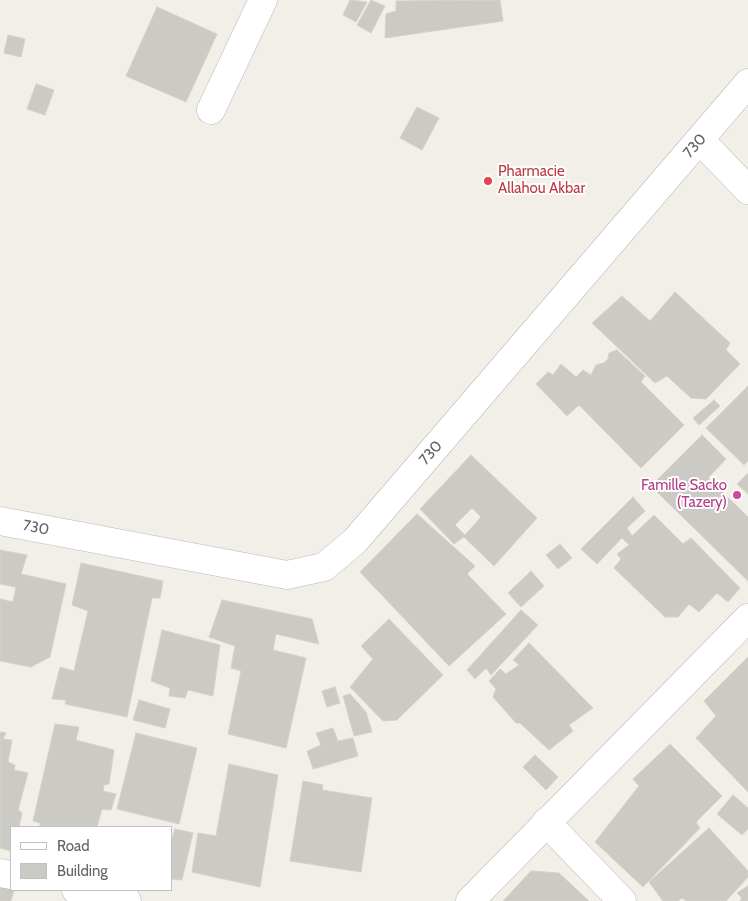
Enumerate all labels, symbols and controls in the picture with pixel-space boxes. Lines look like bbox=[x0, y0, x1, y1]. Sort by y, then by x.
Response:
street label: 730 bbox=[680, 130, 710, 162]
place label: Pharmacie Allahou Akbar bbox=[498, 163, 585, 198]
marker: Pharmacie Allahou Akbar bbox=[482, 175, 494, 187]
street label: 730 bbox=[416, 437, 446, 469]
place label: Famille Sacko (Tazery) bbox=[641, 477, 727, 512]
marker: Famille Sacko (Tazery) bbox=[731, 489, 743, 501]
street label: 730 bbox=[21, 517, 51, 539]
legend bbox=[10, 826, 172, 891]
text: Road bbox=[57, 837, 90, 855]
text: Building bbox=[57, 862, 108, 880]

